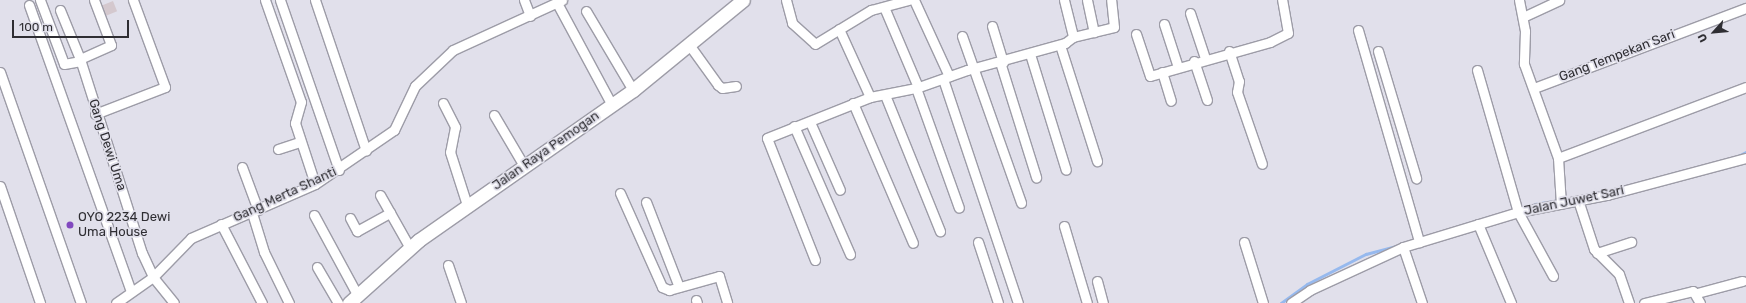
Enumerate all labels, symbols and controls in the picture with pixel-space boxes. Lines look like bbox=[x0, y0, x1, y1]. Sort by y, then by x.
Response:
scale bar bbox=[14, 12, 131, 38]
north arrow bbox=[1694, 12, 1734, 52]
text: 100 m bbox=[19, 20, 53, 34]
street label: Gang Tempekan Sari bbox=[1557, 27, 1677, 85]
text: U bbox=[1695, 31, 1710, 44]
street label: Gang Dewi Uma bbox=[85, 97, 129, 193]
street label: Jalan Raya Pemogan bbox=[490, 108, 602, 194]
street label: Gang Merta Shanti bbox=[231, 164, 339, 226]
street label: Jalan Juwet Sari bbox=[1523, 183, 1625, 219]
place label: OYO 2234 Dewi Uma House bbox=[78, 210, 170, 241]
marker: OYO 2234 Dewi Uma House bbox=[65, 220, 75, 230]

